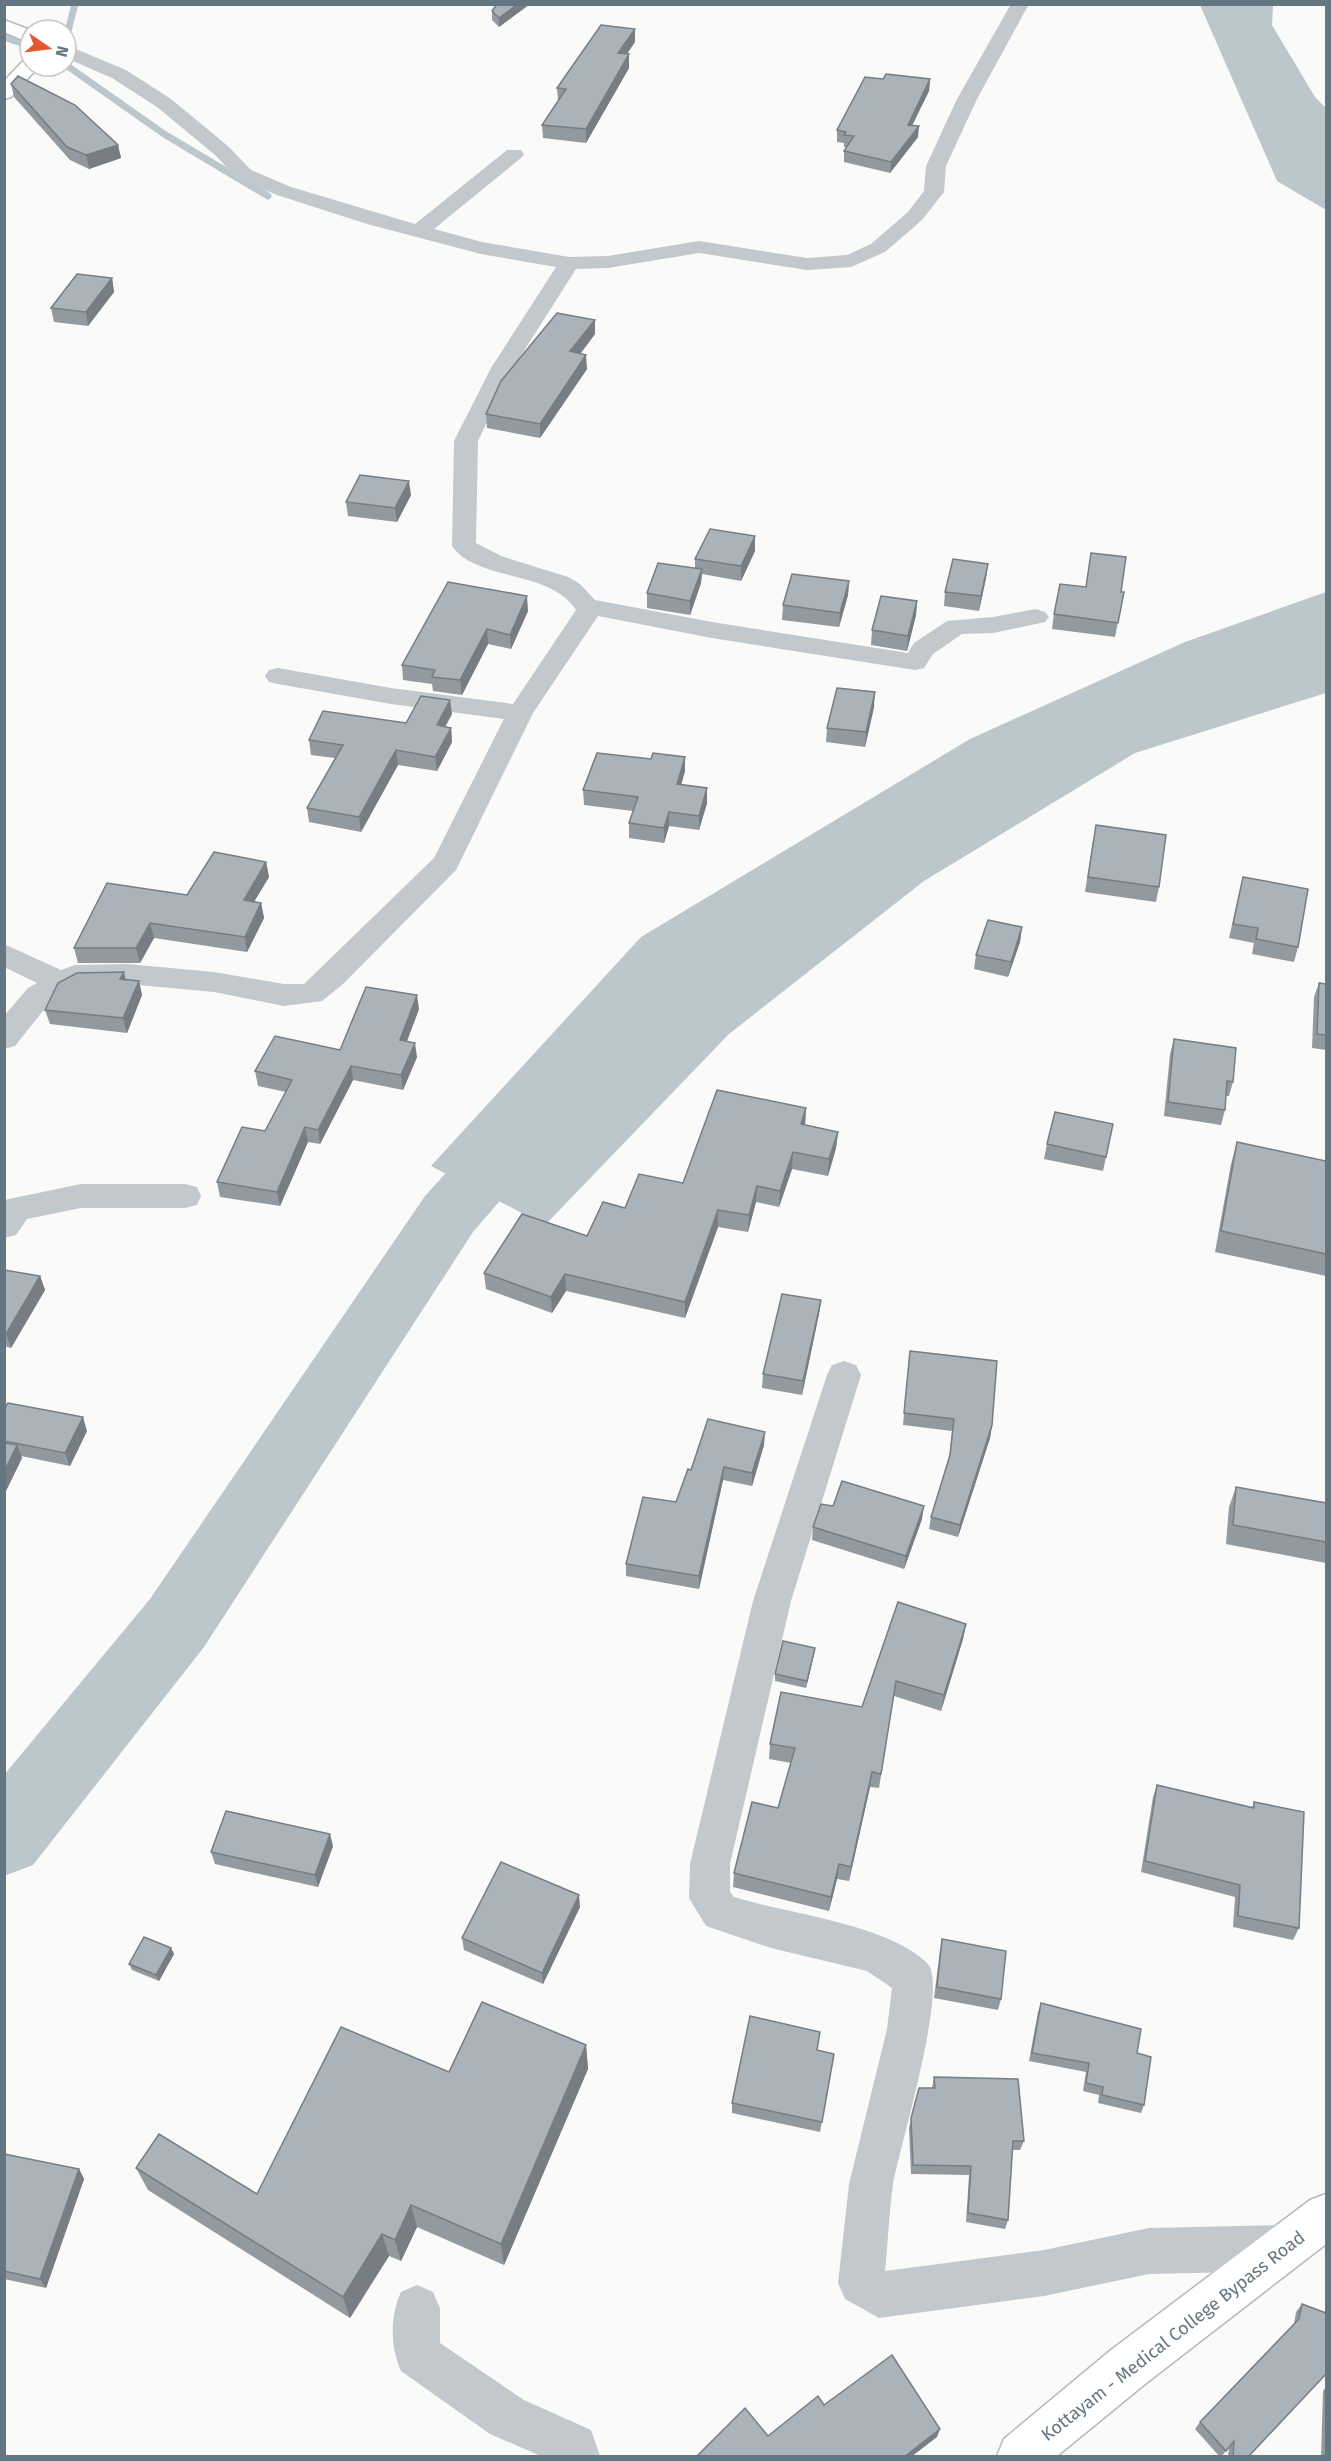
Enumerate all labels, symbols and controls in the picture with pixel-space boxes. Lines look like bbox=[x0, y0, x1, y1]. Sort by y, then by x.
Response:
north arrow bbox=[18, 18, 78, 78]
text: N bbox=[52, 44, 73, 59]
street label: Kottayam - Medical College Bypass Road bbox=[1037, 2226, 1309, 2446]

